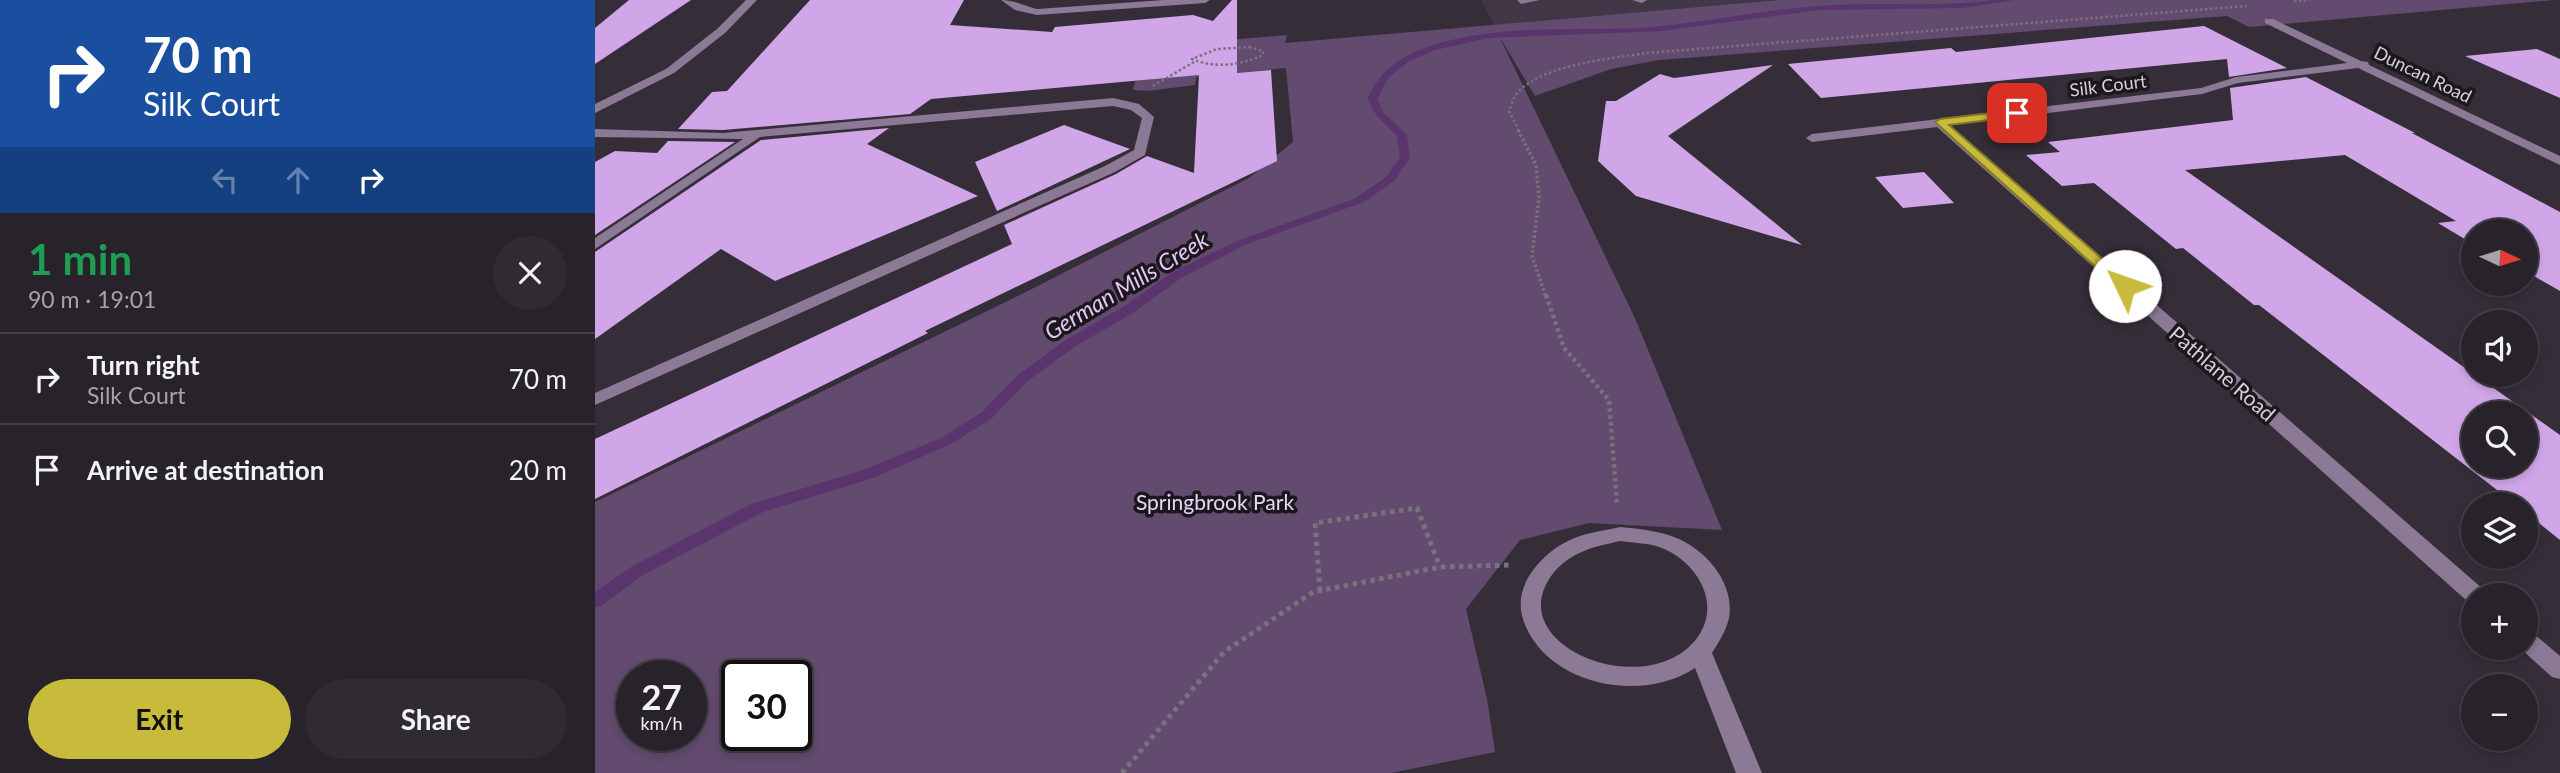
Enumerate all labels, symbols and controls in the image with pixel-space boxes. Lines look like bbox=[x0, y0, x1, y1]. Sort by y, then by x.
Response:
text: 70 m bbox=[143, 25, 253, 83]
icon: right bbox=[28, 28, 119, 119]
street label: Duncan Road bbox=[2371, 41, 2475, 107]
street label: Silk Court bbox=[2068, 69, 2148, 101]
pin bbox=[1987, 83, 2047, 143]
text: Silk Court bbox=[143, 84, 280, 123]
icon: arrive bbox=[1998, 94, 2036, 132]
icon: left bbox=[206, 161, 244, 199]
icon: ahead bbox=[279, 161, 317, 199]
icon: right bbox=[352, 161, 390, 199]
north arrow bbox=[2461, 219, 2537, 296]
map controls bbox=[2461, 219, 2538, 751]
water label: German Mills Creek bbox=[1039, 224, 1214, 345]
text: 1 min bbox=[28, 234, 132, 284]
button: close bbox=[493, 236, 567, 310]
position arrow bbox=[2088, 249, 2162, 323]
text: 90 m · 19:01 bbox=[28, 285, 156, 313]
button: sound bbox=[2461, 310, 2538, 387]
street label: Pathlane Road bbox=[2165, 320, 2281, 426]
text: Turn right bbox=[87, 349, 200, 381]
icon: right bbox=[28, 360, 66, 398]
text: 70 m bbox=[509, 363, 567, 395]
text: Silk Court bbox=[87, 381, 186, 409]
button: search bbox=[2461, 401, 2538, 478]
icon: arrive bbox=[28, 451, 66, 489]
text: Arrive at destination bbox=[87, 454, 324, 486]
text: 20 m bbox=[509, 454, 567, 486]
park label: Springbrook Park bbox=[1136, 489, 1294, 514]
button: layers bbox=[2461, 492, 2538, 569]
button: + bbox=[2461, 583, 2538, 660]
speed limit sign: 30 bbox=[721, 660, 812, 751]
button: − bbox=[2461, 674, 2538, 751]
text: 27 bbox=[641, 675, 682, 717]
button: Exit bbox=[28, 679, 291, 759]
button: Share bbox=[305, 679, 567, 759]
text: km/h bbox=[640, 712, 683, 734]

